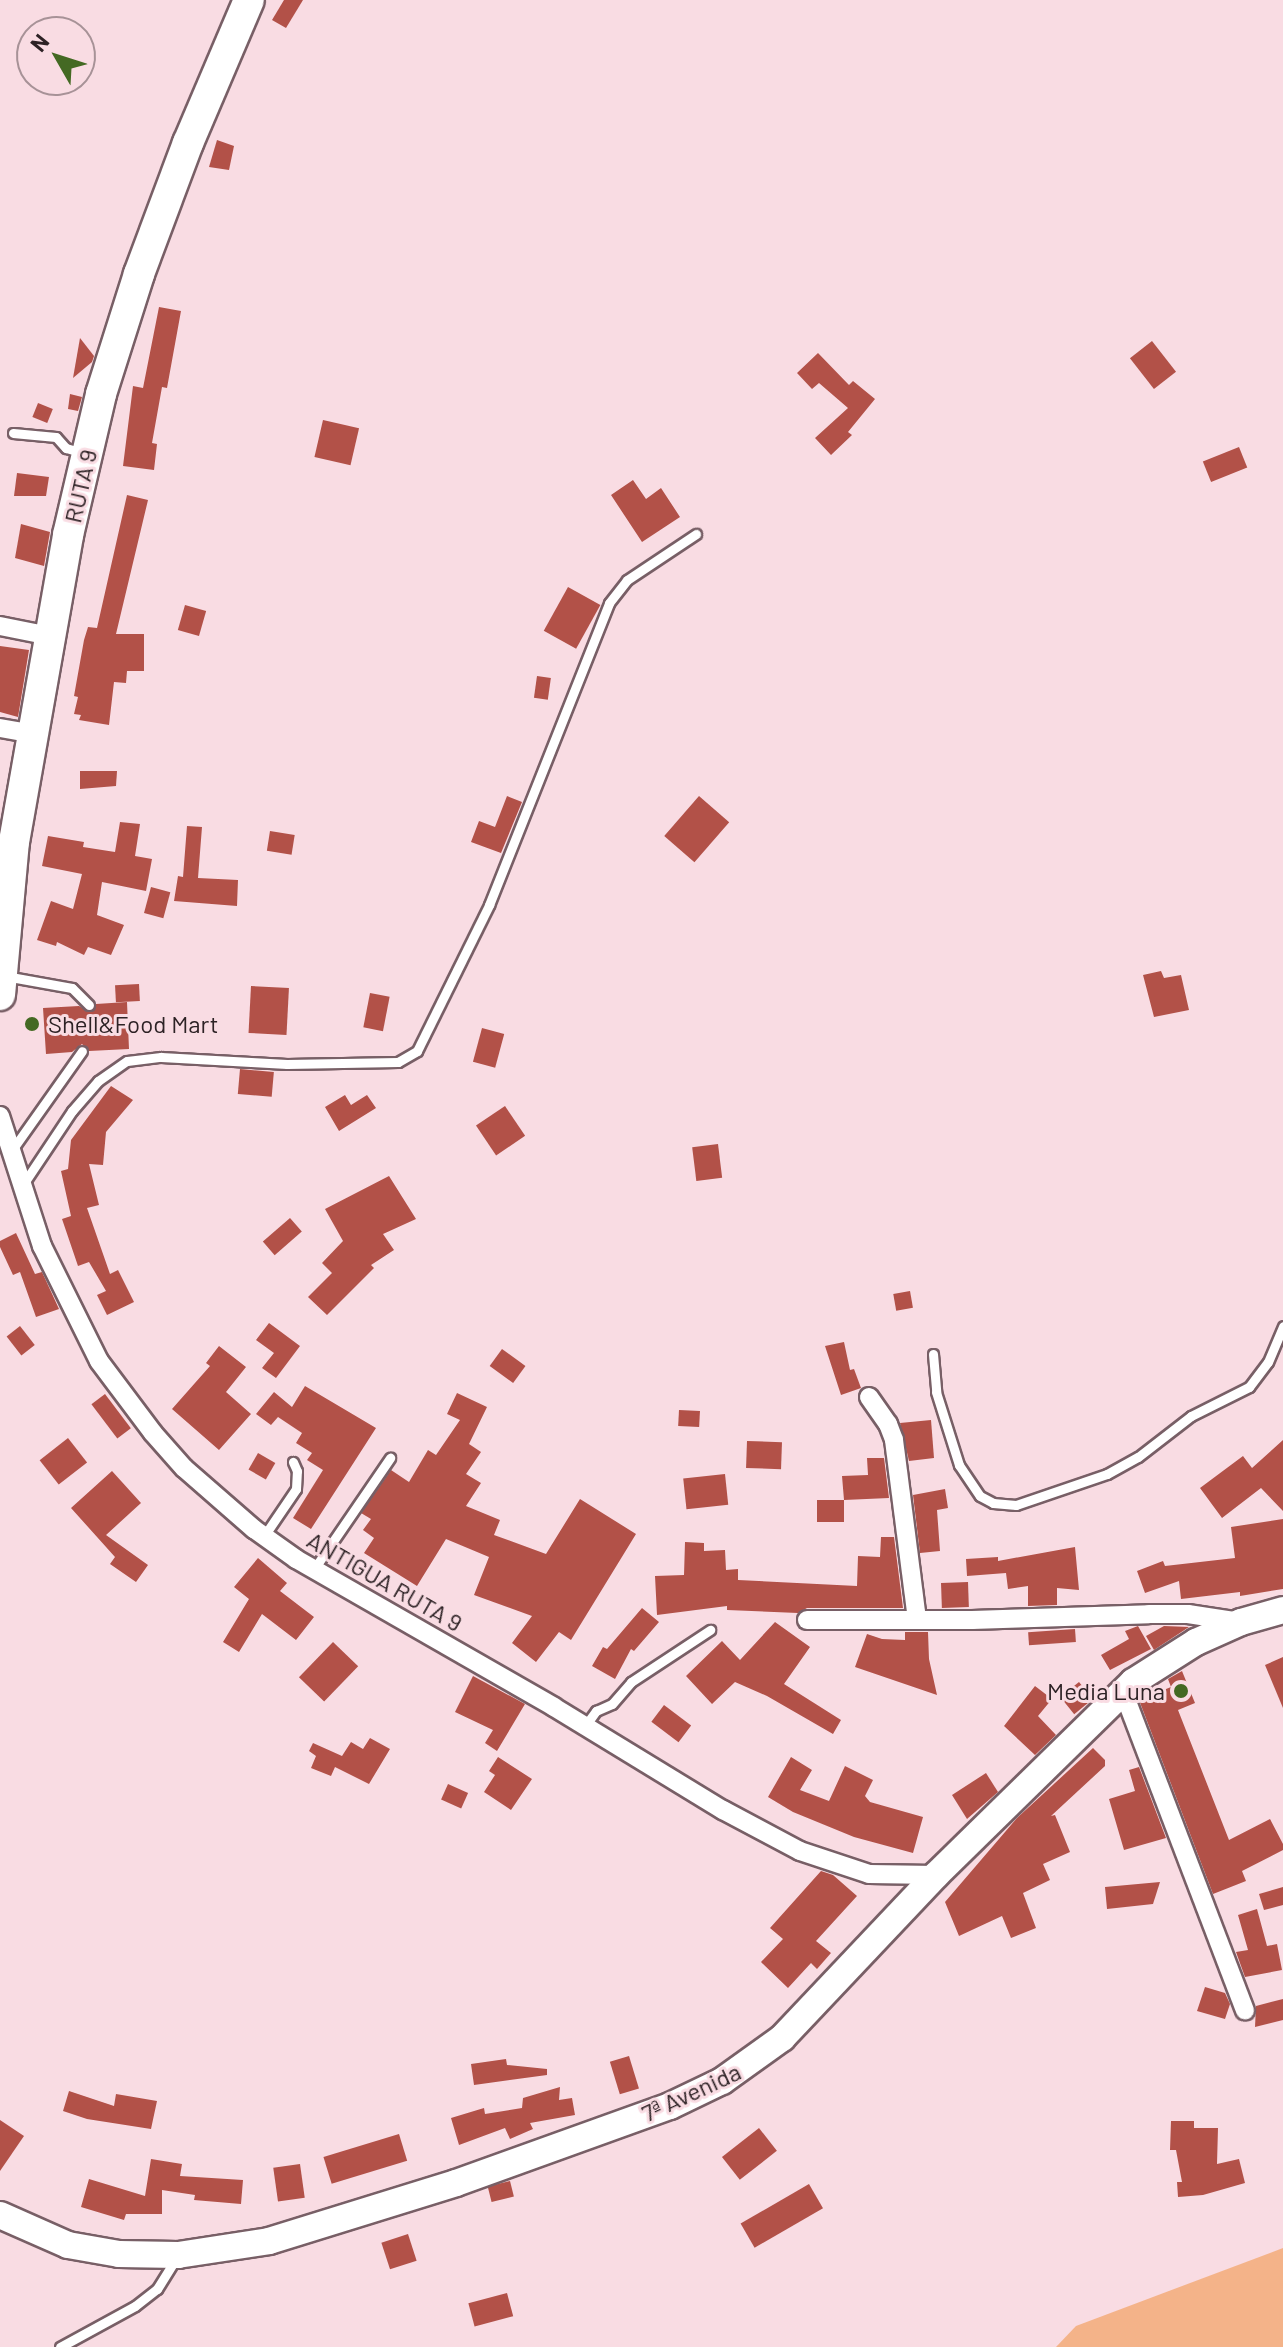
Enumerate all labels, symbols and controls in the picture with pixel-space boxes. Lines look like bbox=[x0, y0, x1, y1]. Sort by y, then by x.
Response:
north arrow bbox=[16, 16, 96, 96]
text: N bbox=[24, 28, 54, 56]
street label: RUTA 9 bbox=[58, 447, 102, 525]
place label: Shell&Food Mart bbox=[48, 1010, 218, 1038]
marker: Shell&Food Mart bbox=[23, 1015, 41, 1033]
street label: ANTIGUA RUTA 9 bbox=[302, 1525, 468, 1637]
place label: Media Luna bbox=[1047, 1677, 1165, 1705]
marker: Media Luna bbox=[1172, 1682, 1190, 1700]
street label: 7ª Avenida bbox=[637, 2057, 745, 2127]

